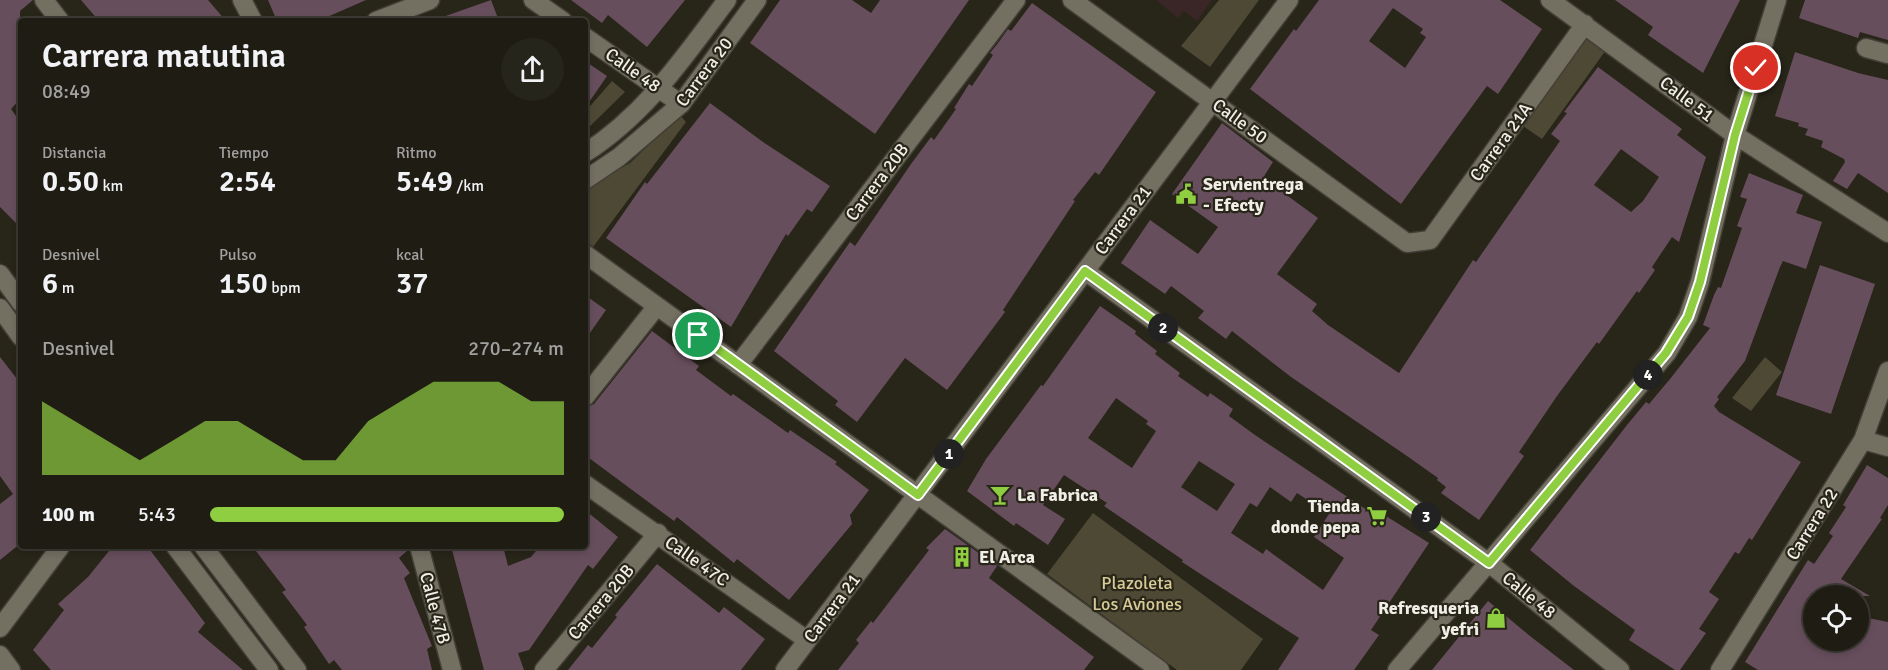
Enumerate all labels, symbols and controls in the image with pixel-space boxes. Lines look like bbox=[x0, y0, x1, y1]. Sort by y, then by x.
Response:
street label: Carrera 20 bbox=[671, 33, 737, 111]
text: Carrera matutina bbox=[42, 36, 286, 77]
button: share bbox=[501, 38, 564, 101]
pin bbox=[1730, 42, 1781, 93]
street label: Calle 48 bbox=[601, 43, 665, 97]
icon: check bbox=[1739, 51, 1772, 84]
street label: Calle 51 bbox=[1655, 71, 1719, 127]
text: 08:49 bbox=[42, 79, 91, 104]
street label: Calle 50 bbox=[1208, 94, 1272, 148]
street label: Carrera 21A bbox=[1465, 98, 1537, 186]
street label: Carrera 20B bbox=[841, 139, 913, 225]
text: Distancia bbox=[42, 143, 106, 163]
text: Tiempo bbox=[219, 143, 269, 163]
text: Ritmo bbox=[396, 143, 437, 163]
text: 0.50 bbox=[42, 163, 99, 200]
text: 2:54 bbox=[219, 163, 276, 200]
text: 5:49 bbox=[396, 163, 453, 200]
place label: Servientrega - Efecty bbox=[1203, 173, 1304, 216]
text: km bbox=[99, 176, 123, 196]
text: /km bbox=[453, 176, 484, 196]
street label: Carrera 21 bbox=[1090, 181, 1156, 259]
public building icon: Servientrega - Efecty bbox=[1174, 182, 1198, 206]
text: Desnivel bbox=[42, 245, 100, 265]
text: Pulso bbox=[219, 245, 257, 265]
text: kcal bbox=[396, 245, 424, 265]
text: 6 bbox=[42, 265, 58, 302]
text: 150 bbox=[219, 265, 268, 302]
text: 37 bbox=[396, 265, 428, 302]
text: m bbox=[58, 278, 74, 298]
text: bpm bbox=[268, 278, 301, 298]
pin bbox=[672, 309, 723, 360]
pin: 2 bbox=[1148, 313, 1178, 343]
icon: arrive bbox=[681, 318, 714, 351]
text: 2 bbox=[1159, 318, 1167, 338]
text: Desnivel bbox=[42, 336, 115, 361]
text: 270–274 m bbox=[468, 336, 564, 361]
pin: 4 bbox=[1633, 360, 1663, 390]
text: 4 bbox=[1644, 365, 1652, 385]
pin: 1 bbox=[934, 439, 964, 469]
text: 1 bbox=[945, 444, 953, 464]
bar icon: La Fabrica bbox=[988, 483, 1012, 507]
place label: La Fabrica bbox=[1017, 484, 1098, 506]
street label: Carrera 22 bbox=[1781, 484, 1843, 564]
place label: Tienda donde pepa bbox=[1271, 495, 1360, 538]
text: 100 m bbox=[42, 502, 95, 527]
text: 5:43 bbox=[138, 502, 176, 527]
pin: 3 bbox=[1411, 502, 1441, 532]
supermarket icon: Tienda donde pepa bbox=[1365, 504, 1389, 528]
text: 3 bbox=[1422, 507, 1430, 527]
street label: Calle 47C bbox=[661, 531, 733, 591]
building icon: El Arca bbox=[950, 545, 974, 569]
place label: El Arca bbox=[979, 546, 1035, 568]
street label: Carrera 20B bbox=[563, 560, 639, 644]
street label: Calle 48 bbox=[1498, 567, 1560, 623]
street label: Carrera 21 bbox=[799, 569, 865, 647]
street label: Calle 47B bbox=[415, 570, 455, 646]
park label: Plazoleta Los Aviones bbox=[1092, 572, 1182, 615]
map controls bbox=[1803, 585, 1869, 651]
button: locate bbox=[1803, 585, 1869, 651]
place label: Refresqueria yefri bbox=[1378, 597, 1479, 640]
shop icon: Refresqueria yefri bbox=[1484, 606, 1508, 630]

